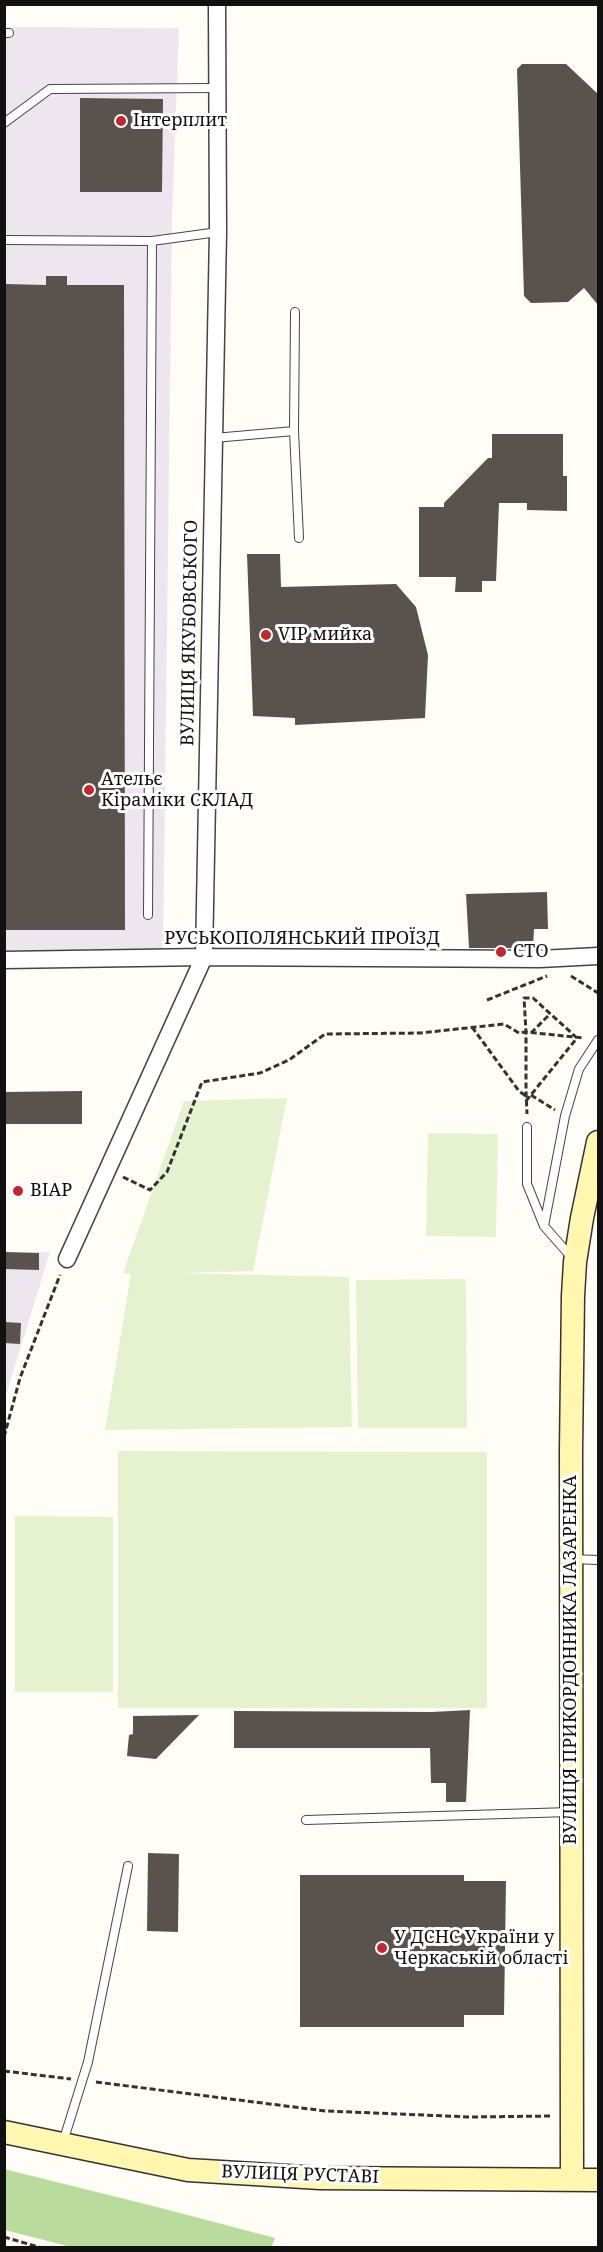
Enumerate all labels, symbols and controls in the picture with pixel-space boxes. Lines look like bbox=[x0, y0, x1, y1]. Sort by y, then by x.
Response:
place label: Інтерплит bbox=[133, 110, 227, 132]
marker: Інтерплит bbox=[114, 114, 128, 128]
street label: ВУЛИЦЯ ЯКУБОВСЬКОГО bbox=[177, 520, 203, 746]
place label: VIP мийка bbox=[278, 624, 372, 646]
marker: VIP мийка bbox=[259, 628, 273, 642]
place label: Ательє Кіраміки СКЛАД bbox=[101, 769, 253, 812]
marker: Ательє Кіраміки СКЛАД bbox=[82, 783, 96, 797]
street label: РУСЬКОПОЛЯНСЬКИЙ ПРОЇЗД bbox=[164, 928, 440, 950]
place label: СТО bbox=[513, 941, 549, 963]
marker: СТО bbox=[494, 945, 508, 959]
place label: ВІАР bbox=[30, 1180, 72, 1202]
marker: ВІАР bbox=[11, 1184, 25, 1198]
street label: ВУЛИЦЯ ПРИКОРДОННИКА ЛАЗАРЕНКА bbox=[560, 1475, 582, 1845]
place label: У ДСНС України у Черкаській області bbox=[394, 1927, 569, 1970]
marker: У ДСНС України у Черкаській області bbox=[375, 1941, 389, 1955]
street label: ВУЛИЦЯ РУСТАВІ bbox=[221, 2161, 379, 2189]

